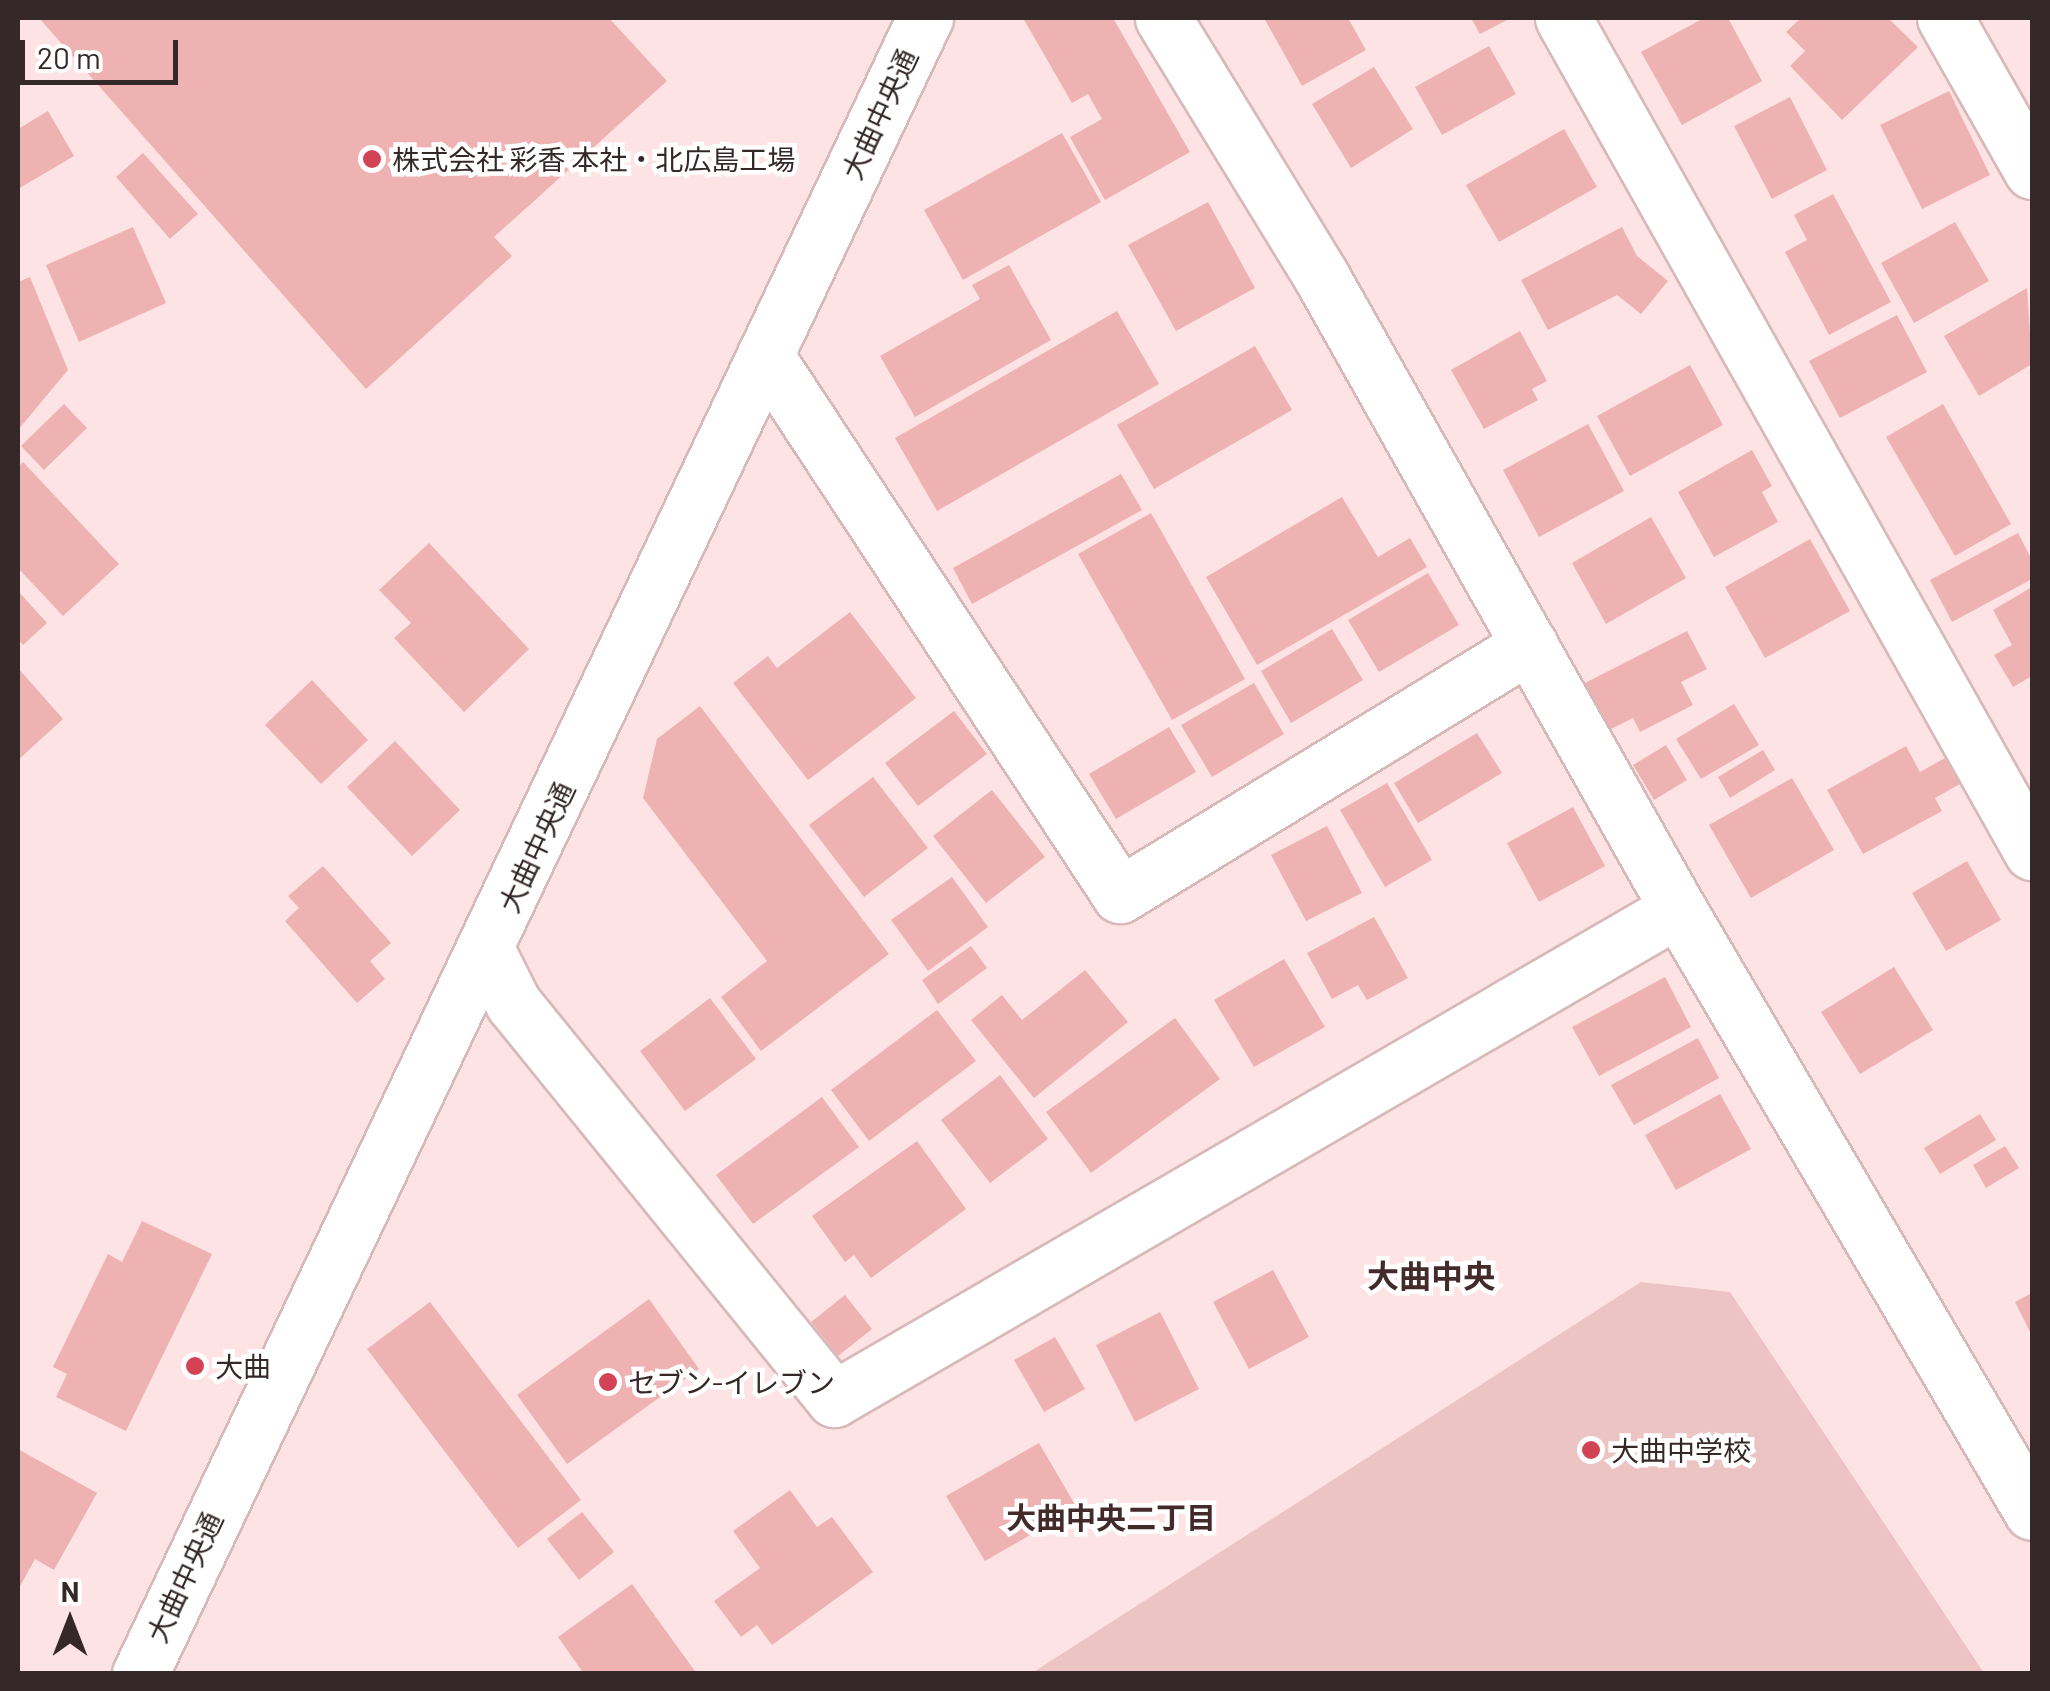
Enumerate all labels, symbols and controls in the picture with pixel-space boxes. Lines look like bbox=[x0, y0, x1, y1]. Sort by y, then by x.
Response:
scale bar bbox=[25, 20, 182, 82]
text: 20 m bbox=[37, 39, 101, 75]
street label: 大曲中央通 bbox=[834, 43, 924, 185]
place label: 株式会社 彩香 本社・北広島工場 bbox=[392, 142, 795, 176]
marker: 株式会社 彩香 本社・北広島工場 bbox=[361, 148, 383, 170]
street label: 大曲中央通 bbox=[491, 776, 581, 918]
district label: 大曲中央 bbox=[1367, 1256, 1495, 1294]
place label: 大曲 bbox=[215, 1349, 271, 1383]
marker: 大曲 bbox=[184, 1355, 206, 1377]
place label: セブン-イレブン bbox=[628, 1365, 835, 1399]
marker: セブン-イレブン bbox=[597, 1371, 619, 1393]
place label: 大曲中学校 bbox=[1611, 1433, 1751, 1467]
marker: 大曲中学校 bbox=[1580, 1439, 1602, 1461]
district label: 大曲中央二丁目 bbox=[1006, 1499, 1216, 1535]
street label: 大曲中央通 bbox=[139, 1506, 229, 1648]
north arrow bbox=[20, 1571, 120, 1671]
text: N bbox=[61, 1574, 79, 1608]

